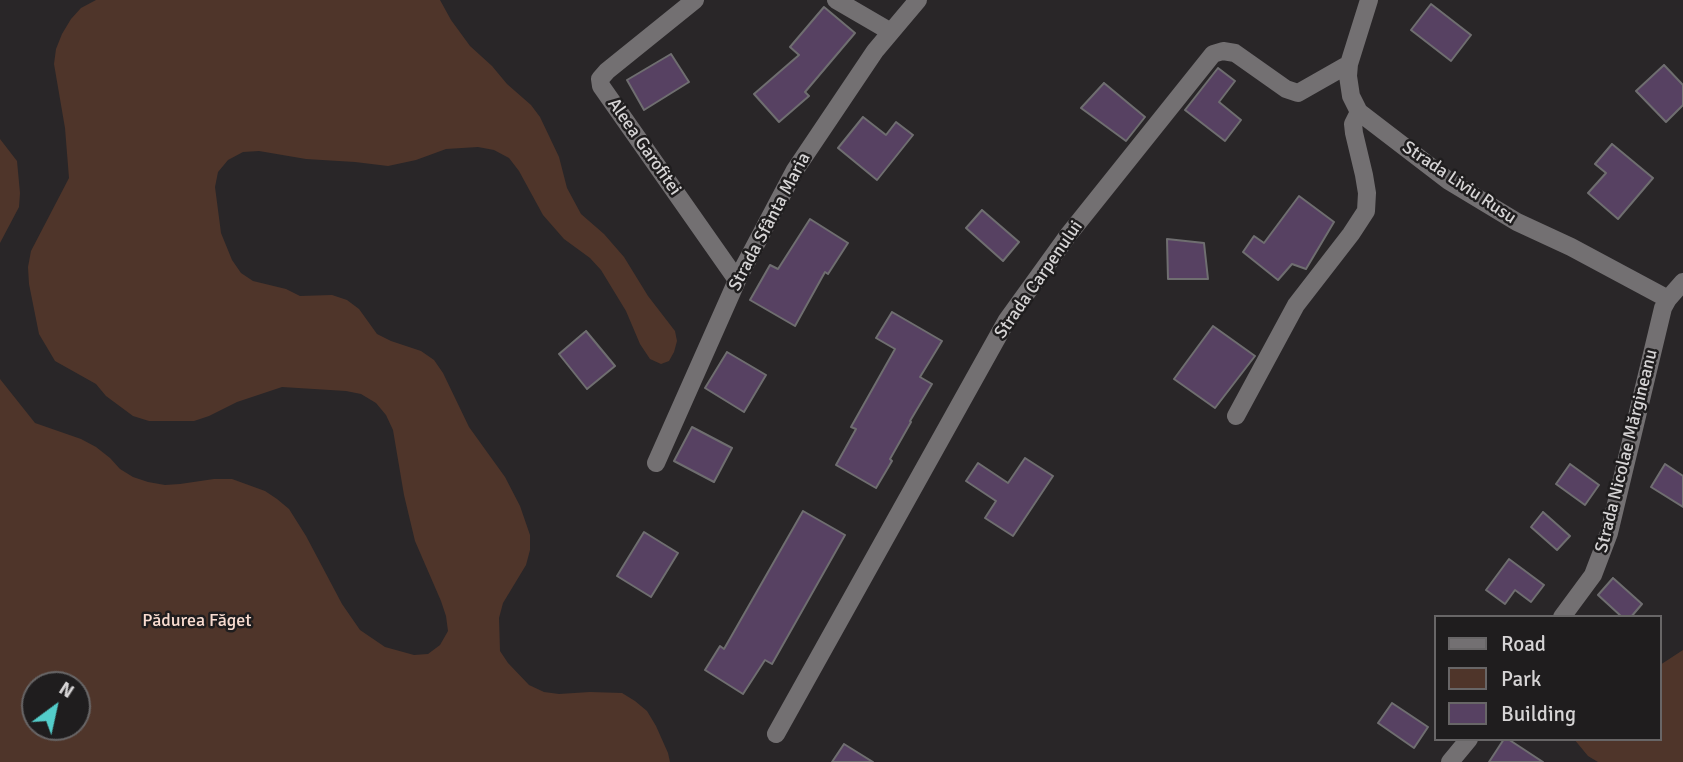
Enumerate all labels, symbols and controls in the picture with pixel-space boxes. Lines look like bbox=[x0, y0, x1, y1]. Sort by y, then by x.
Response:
street label: Aleea Garofitei bbox=[603, 94, 685, 200]
street label: Strada Liviu Rusu bbox=[1398, 137, 1520, 229]
street label: Strada Sfânta Maria bbox=[724, 149, 816, 295]
street label: Strada Carpenului bbox=[990, 217, 1088, 343]
street label: Strada Nicolae Mărgineanu bbox=[1591, 347, 1663, 555]
park label: Pădurea Făget bbox=[142, 610, 252, 632]
legend bbox=[1434, 615, 1662, 741]
text: Road bbox=[1501, 631, 1546, 657]
text: Park bbox=[1501, 666, 1541, 692]
north arrow bbox=[21, 671, 91, 741]
text: N bbox=[54, 676, 78, 704]
text: Building bbox=[1501, 701, 1576, 727]

